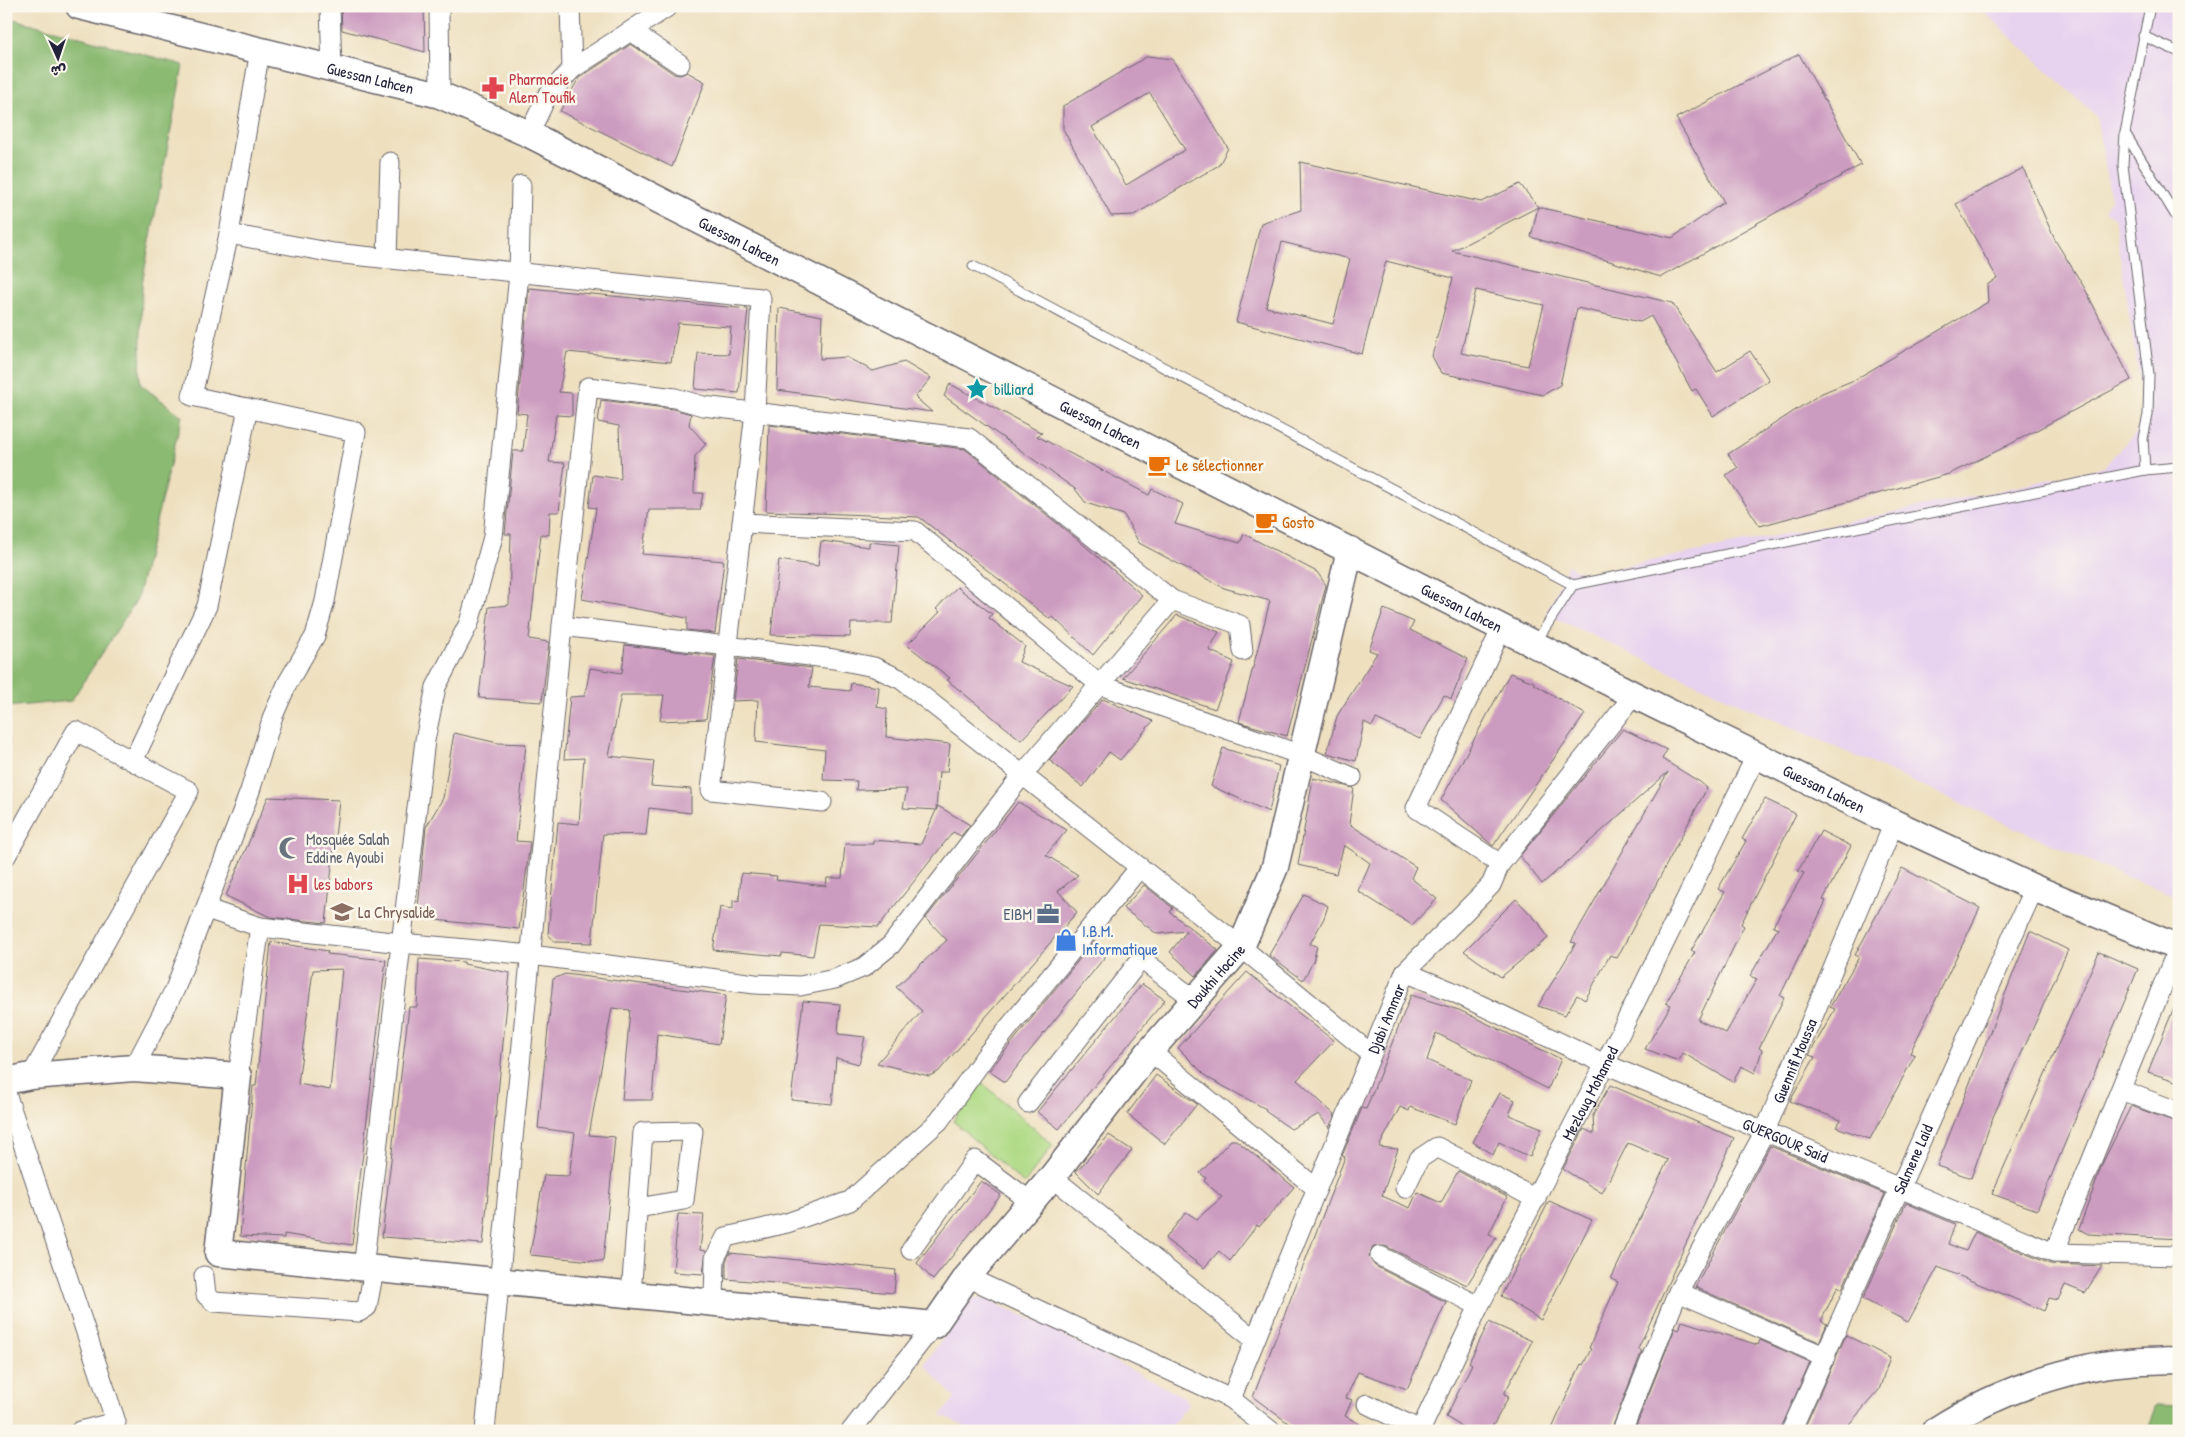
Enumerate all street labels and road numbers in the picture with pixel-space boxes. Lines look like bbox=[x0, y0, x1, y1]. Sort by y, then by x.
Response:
street label: Guessan Lahcen bbox=[325, 57, 416, 99]
street label: Guessan Lahcen bbox=[695, 211, 784, 271]
street label: Guessan Lahcen bbox=[1056, 394, 1145, 454]
street label: Guessan Lahcen bbox=[1417, 578, 1506, 637]
street label: Guessan Lahcen bbox=[1779, 759, 1869, 818]
street label: Doukhi Hocine bbox=[1182, 938, 1250, 1013]
street label: Djabi Ammar bbox=[1362, 980, 1410, 1057]
street label: Guennifi Moussa bbox=[1767, 1015, 1822, 1106]
street label: Mezloug Mohamed bbox=[1556, 1043, 1623, 1144]
street label: GUERGOUR Said bbox=[1739, 1112, 1832, 1168]
street label: Salmene Laid bbox=[1887, 1120, 1938, 1198]

